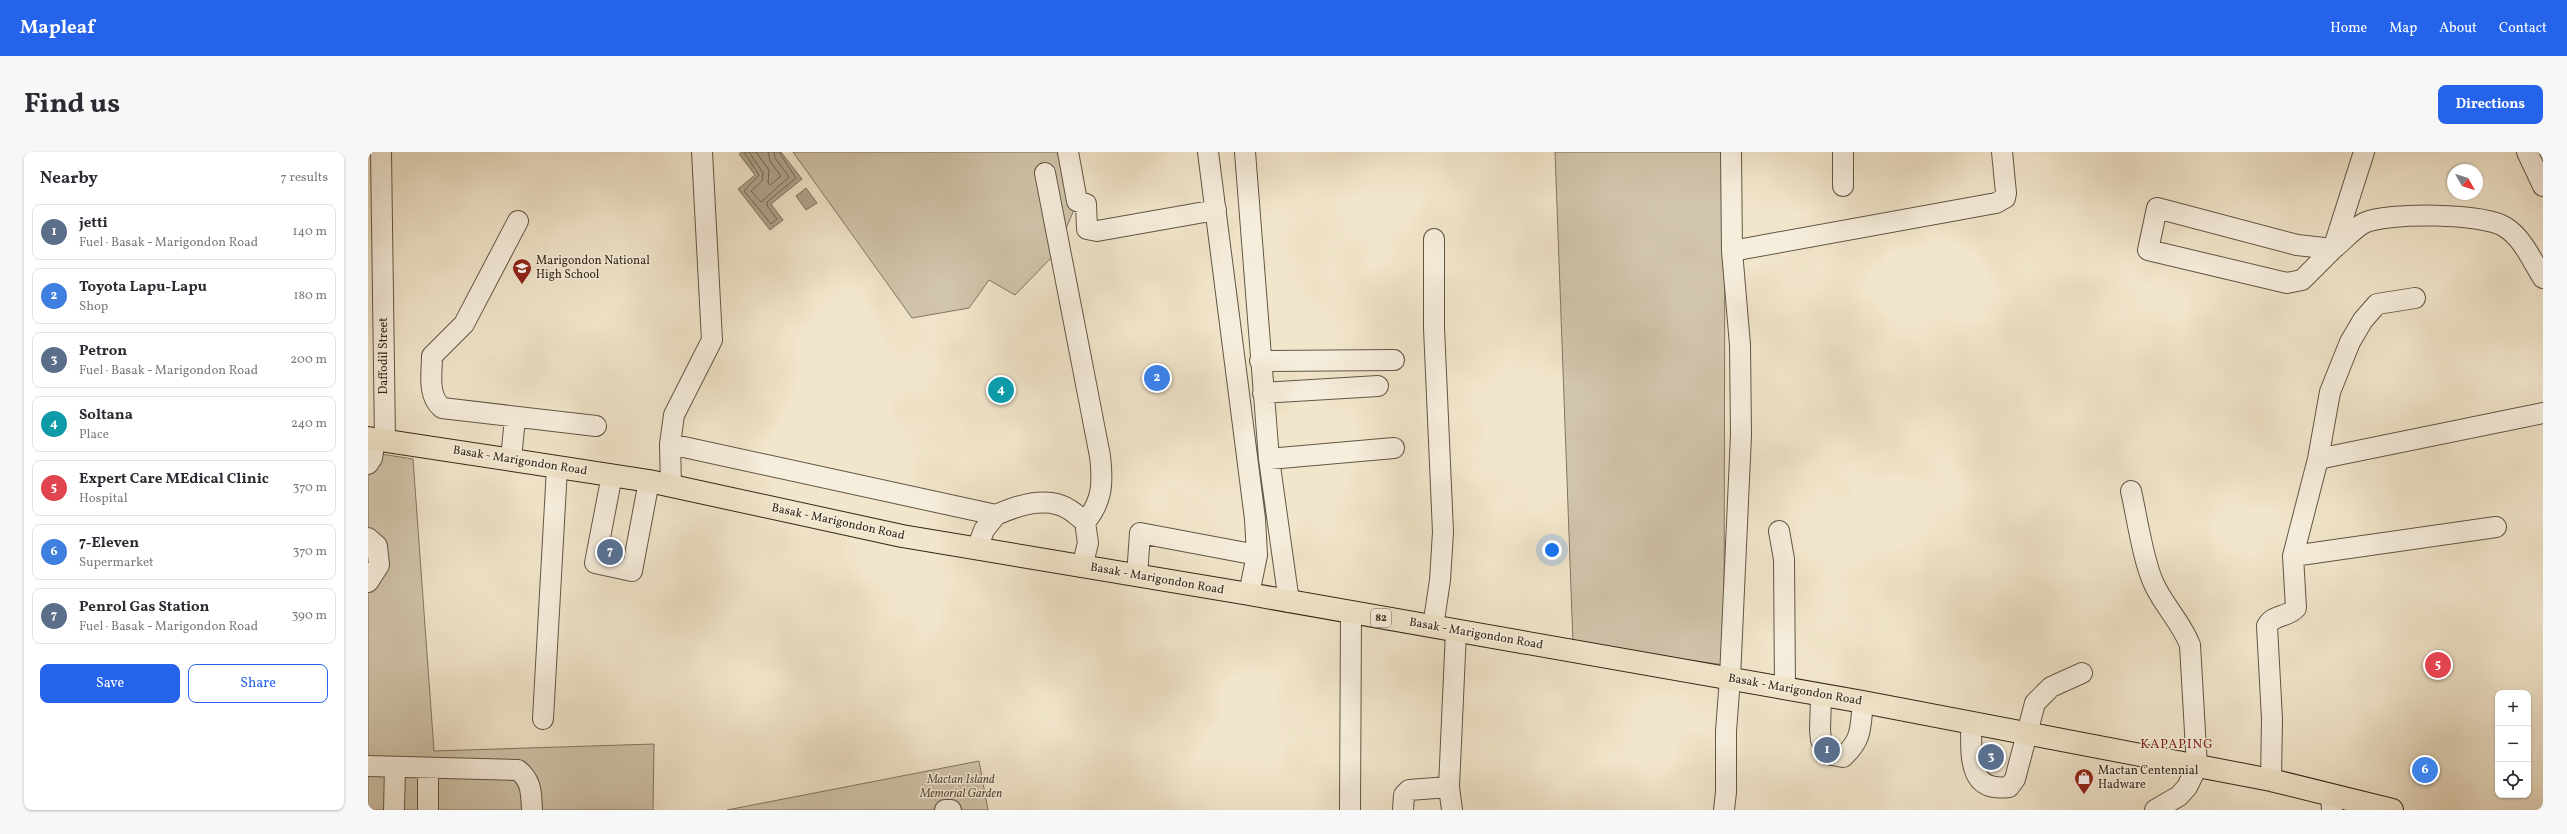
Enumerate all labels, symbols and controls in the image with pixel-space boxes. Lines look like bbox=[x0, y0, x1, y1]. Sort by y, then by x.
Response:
text: Mapleaf bbox=[20, 15, 95, 41]
text: Home bbox=[2330, 19, 2367, 38]
text: Map bbox=[2389, 19, 2417, 38]
text: About bbox=[2439, 19, 2477, 38]
text: Contact bbox=[2499, 19, 2547, 38]
text: Find us bbox=[24, 85, 120, 124]
button: Directions bbox=[2438, 85, 2543, 124]
north arrow bbox=[2447, 164, 2483, 200]
text: Nearby bbox=[40, 167, 98, 190]
text: 7 results bbox=[281, 169, 328, 187]
text: jetti bbox=[79, 213, 108, 234]
text: 1 bbox=[51, 223, 57, 241]
text: 140 m bbox=[293, 223, 327, 241]
text: Fuel · Basak - Marigondon Road bbox=[79, 234, 258, 252]
place label: Marigondon National High School bbox=[536, 253, 650, 283]
school or university icon: Marigondon National High School bbox=[511, 257, 533, 285]
text: Toyota Lapu-Lapu bbox=[79, 277, 207, 298]
text: 2 bbox=[51, 287, 57, 305]
text: 180 m bbox=[293, 287, 327, 305]
text: Shop bbox=[79, 298, 108, 316]
street label: Daffodil Street bbox=[376, 318, 392, 394]
text: Petron bbox=[79, 341, 127, 362]
text: 3 bbox=[51, 351, 57, 369]
text: 200 m bbox=[290, 351, 327, 369]
text: Fuel · Basak - Marigondon Road bbox=[79, 362, 258, 380]
pin: 2 bbox=[1144, 363, 1170, 393]
pin: 4 bbox=[988, 375, 1014, 405]
text: Soltana bbox=[79, 405, 133, 426]
text: 4 bbox=[50, 415, 58, 433]
text: 240 m bbox=[291, 415, 327, 433]
text: Place bbox=[79, 426, 109, 444]
street label: Basak - Marigondon Road bbox=[452, 442, 589, 480]
text: Expert Care MEdical Clinic bbox=[79, 469, 269, 490]
text: 5 bbox=[51, 479, 57, 497]
text: 370 m bbox=[293, 479, 327, 497]
text: Hospital bbox=[79, 490, 128, 508]
street label: Basak - Marigondon Road bbox=[770, 500, 906, 544]
text: 7-Eleven bbox=[79, 533, 139, 554]
pin: 7 bbox=[597, 537, 623, 567]
your location bbox=[1542, 540, 1562, 560]
text: 6 bbox=[50, 543, 58, 561]
text: 370 m bbox=[293, 543, 327, 561]
text: Supermarket bbox=[79, 554, 154, 572]
street label: Basak - Marigondon Road bbox=[1089, 559, 1225, 599]
text: Penrol Gas Station bbox=[79, 597, 210, 618]
text: 7 bbox=[51, 607, 57, 625]
text: 390 m bbox=[292, 607, 327, 625]
road number: 82 bbox=[1371, 609, 1391, 627]
street label: Basak - Marigondon Road bbox=[1408, 614, 1544, 654]
text: Fuel · Basak - Marigondon Road bbox=[79, 618, 258, 636]
pin: 5 bbox=[2425, 650, 2451, 680]
button: Save bbox=[40, 664, 180, 703]
button: Share bbox=[188, 664, 328, 703]
street label: Basak - Marigondon Road bbox=[1727, 670, 1863, 710]
map controls bbox=[2495, 690, 2531, 798]
button: + bbox=[2495, 690, 2531, 726]
button: − bbox=[2495, 726, 2531, 762]
pin: 1 bbox=[1814, 735, 1840, 765]
district label: KAPAPING bbox=[2140, 736, 2214, 754]
pin: 3 bbox=[1978, 742, 2004, 772]
pin: 6 bbox=[2412, 755, 2438, 785]
button: locate bbox=[2495, 762, 2531, 798]
place label: Mactan Centennial Hadware bbox=[2098, 763, 2199, 793]
shop icon: Mactan Centennial Hadware bbox=[2073, 767, 2095, 795]
park label: Mactan Island Memorial Garden bbox=[919, 772, 1002, 802]

